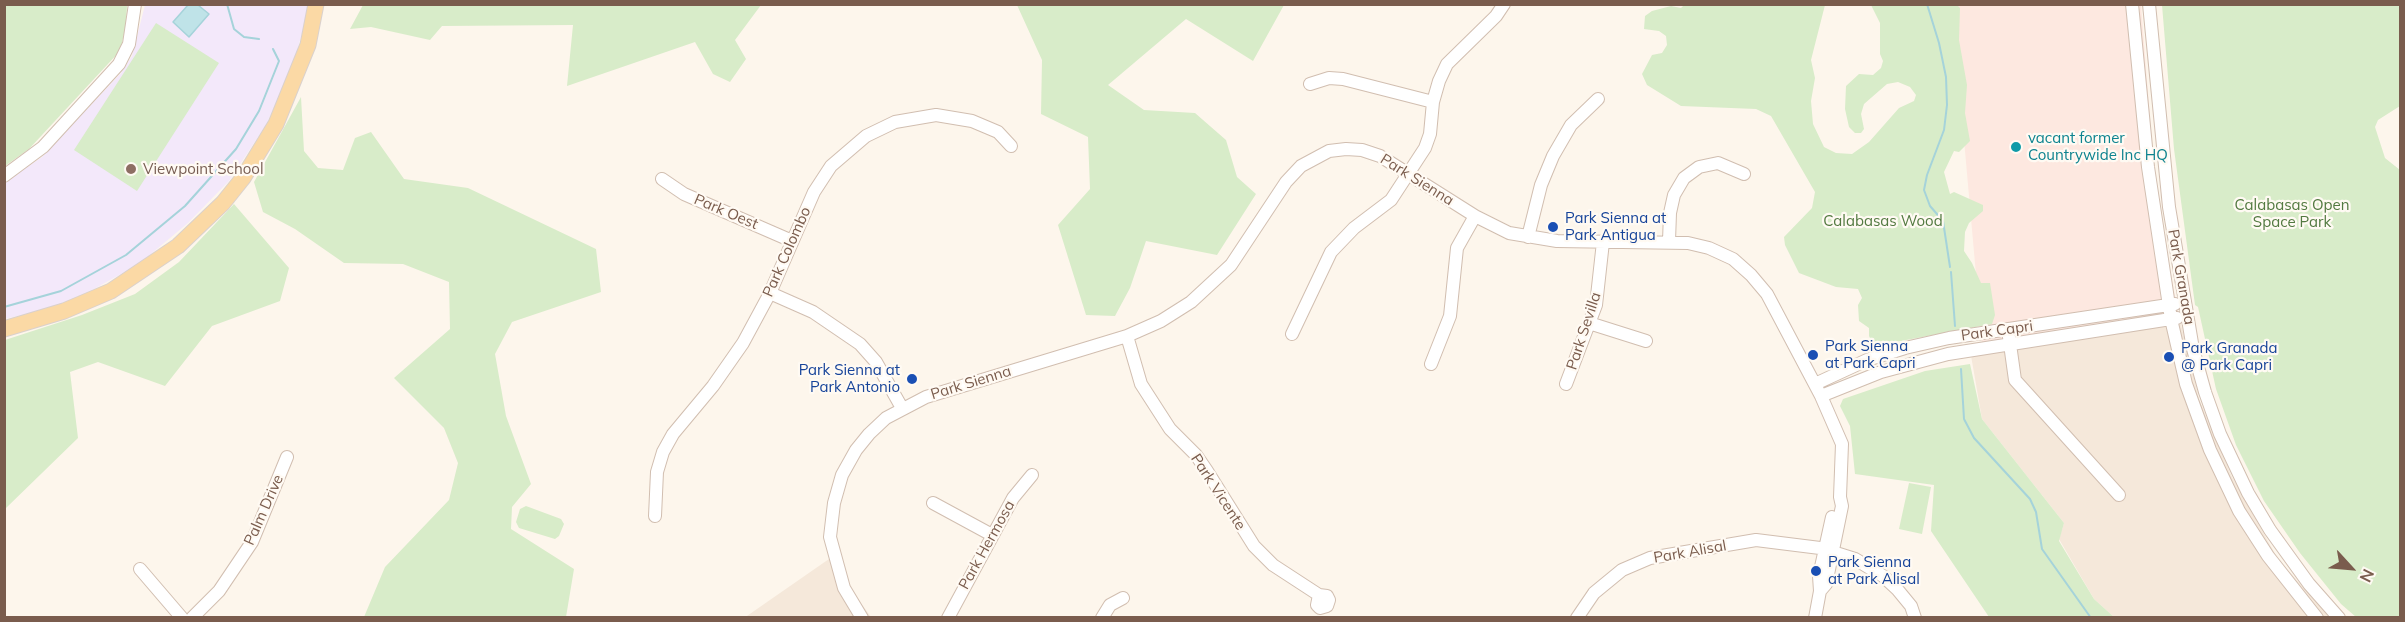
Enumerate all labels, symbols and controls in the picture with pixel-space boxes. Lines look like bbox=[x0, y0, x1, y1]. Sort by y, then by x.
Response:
place label: vacant former Countrywide Inc HQ bbox=[2028, 129, 2168, 164]
marker: vacant former Countrywide Inc HQ bbox=[2009, 140, 2023, 154]
street label: Park Sienna bbox=[1377, 150, 1457, 210]
place label: Viewpoint School bbox=[143, 160, 263, 178]
marker: Viewpoint School bbox=[124, 162, 138, 176]
street label: Park Oest bbox=[691, 190, 761, 234]
park label: Calabasas Open Space Park bbox=[2235, 196, 2349, 231]
street label: Park Colombo bbox=[759, 204, 815, 300]
place label: Park Sienna at Park Antigua bbox=[1565, 209, 1666, 244]
park label: Calabasas Wood bbox=[1823, 212, 1943, 230]
marker: Park Sienna at Park Antigua bbox=[1546, 220, 1560, 234]
street label: Park Granada bbox=[2164, 228, 2198, 326]
street label: Park Sevilla bbox=[1563, 290, 1605, 372]
street label: Park Capri bbox=[1960, 317, 2034, 345]
place label: Park Sienna at Park Capri bbox=[1825, 337, 1916, 372]
place label: Park Granada @ Park Capri bbox=[2181, 339, 2278, 374]
marker: Park Sienna at Park Capri bbox=[1806, 348, 1820, 362]
marker: Park Granada @ Park Capri bbox=[2162, 350, 2176, 364]
place label: Park Sienna at Park Antonio bbox=[799, 361, 900, 396]
street label: Park Sienna bbox=[929, 362, 1013, 404]
marker: Park Sienna at Park Antonio bbox=[905, 372, 919, 386]
street label: Park Vicente bbox=[1187, 451, 1249, 533]
street label: Palm Drive bbox=[240, 472, 288, 548]
street label: Park Hermosa bbox=[955, 497, 1019, 593]
street label: Park Alisal bbox=[1652, 537, 1728, 567]
north arrow bbox=[2321, 538, 2381, 598]
place label: Park Sienna at Park Alisal bbox=[1828, 553, 1920, 588]
marker: Park Sienna at Park Alisal bbox=[1809, 564, 1823, 578]
text: N bbox=[2356, 566, 2379, 586]

